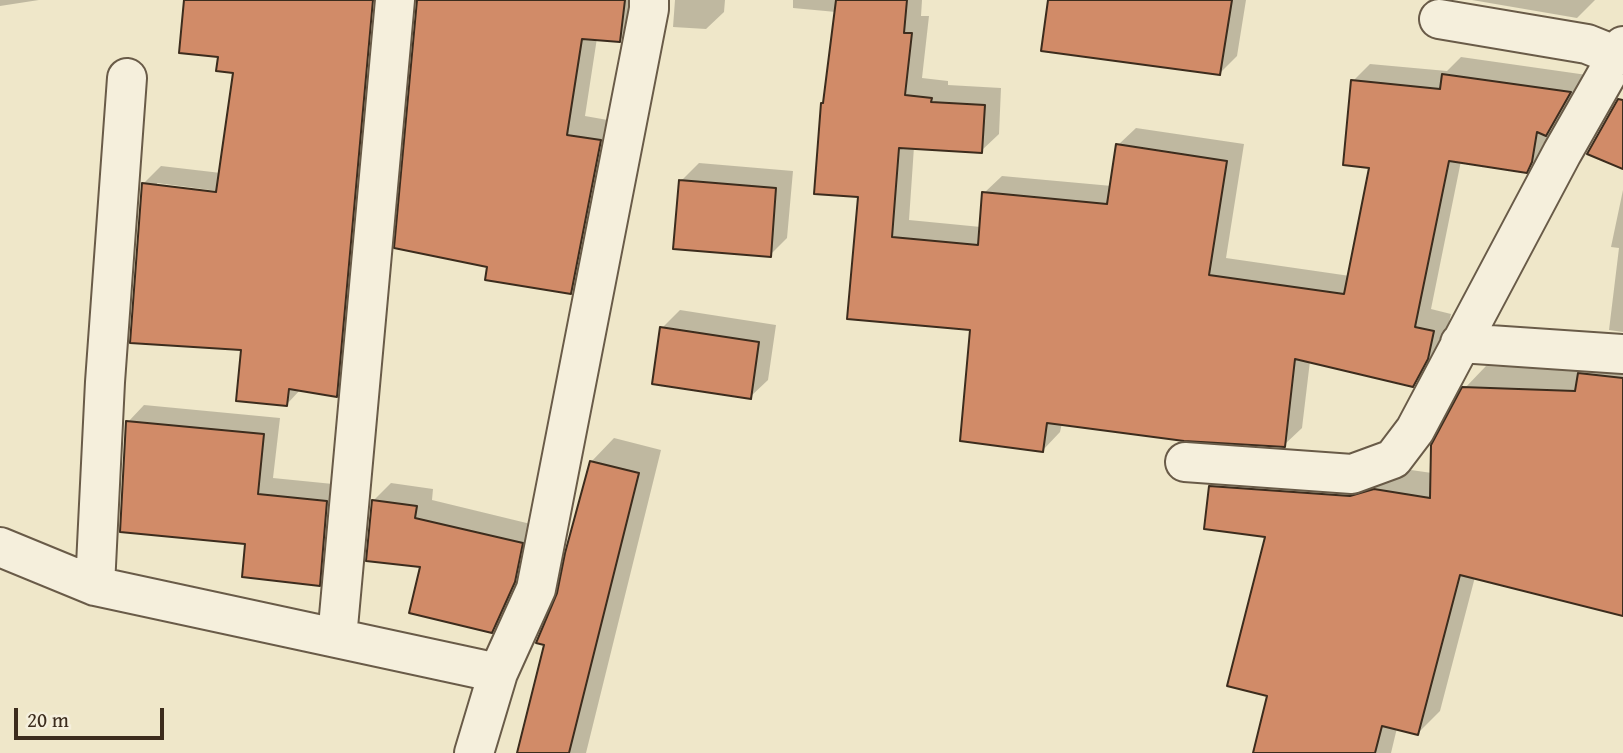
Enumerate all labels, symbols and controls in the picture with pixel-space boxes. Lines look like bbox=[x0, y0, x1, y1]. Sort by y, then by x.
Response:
scale bar bbox=[18, 694, 168, 738]
text: 20 m bbox=[27, 704, 69, 735]

